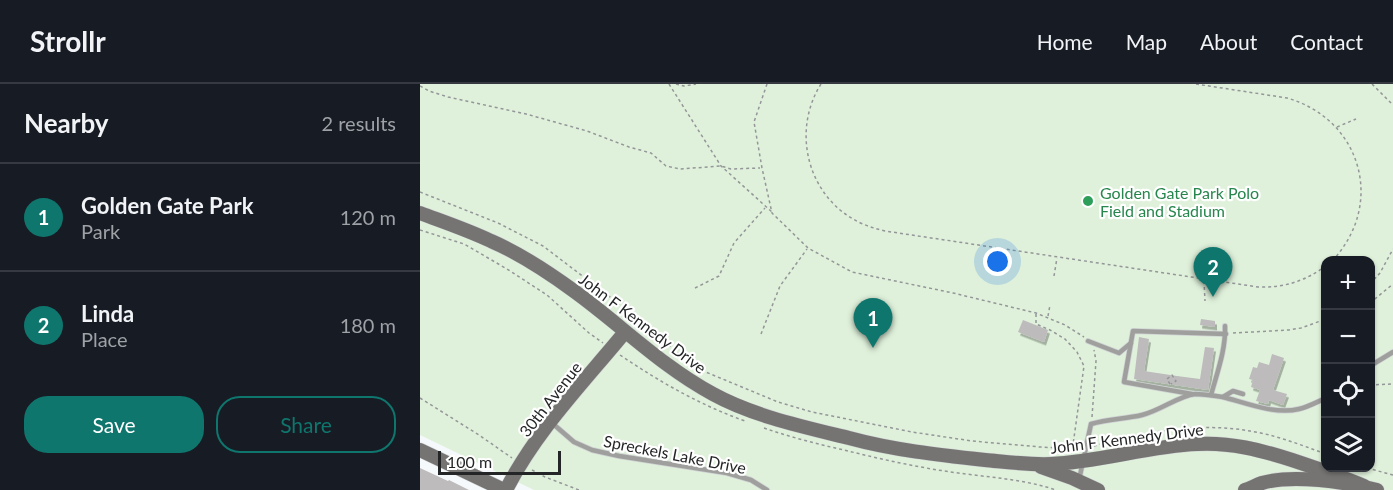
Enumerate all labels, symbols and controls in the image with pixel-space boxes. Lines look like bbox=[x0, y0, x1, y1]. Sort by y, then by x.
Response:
text: Strollr bbox=[30, 24, 106, 58]
text: Home bbox=[1037, 29, 1093, 54]
text: Map bbox=[1126, 29, 1167, 54]
text: About bbox=[1200, 29, 1257, 54]
text: Contact bbox=[1290, 29, 1363, 54]
text: Nearby bbox=[24, 107, 109, 139]
text: 2 results bbox=[321, 111, 396, 135]
place label: Golden Gate Park Polo Field and Stadium bbox=[1100, 183, 1259, 220]
text: Golden Gate Park bbox=[81, 192, 253, 219]
marker: Golden Gate Park Polo Field and Stadium bbox=[1081, 194, 1095, 208]
text: 1 bbox=[38, 205, 49, 229]
text: 120 m bbox=[340, 205, 396, 229]
text: Park bbox=[81, 219, 120, 243]
your location bbox=[983, 247, 1012, 276]
pin: 2 bbox=[1194, 248, 1232, 297]
map controls bbox=[1321, 256, 1375, 472]
button: + bbox=[1321, 256, 1375, 310]
street label: John F Kennedy Drive bbox=[576, 269, 710, 377]
pin: 1 bbox=[854, 298, 892, 348]
text: Linda bbox=[81, 300, 134, 327]
button: − bbox=[1321, 310, 1375, 364]
text: 2 bbox=[38, 313, 49, 337]
text: 180 m bbox=[340, 313, 396, 337]
text: Place bbox=[81, 327, 128, 351]
street label: 30th Avenue bbox=[515, 358, 585, 440]
button: locate bbox=[1321, 364, 1375, 418]
button: Save bbox=[24, 396, 204, 453]
button: Share bbox=[216, 396, 396, 453]
button: layers bbox=[1321, 418, 1375, 472]
street label: John F Kennedy Drive bbox=[1049, 419, 1205, 457]
street label: Spreckels Lake Drive bbox=[602, 431, 748, 477]
scale bar bbox=[438, 448, 561, 476]
text: 100 m bbox=[447, 452, 492, 471]

